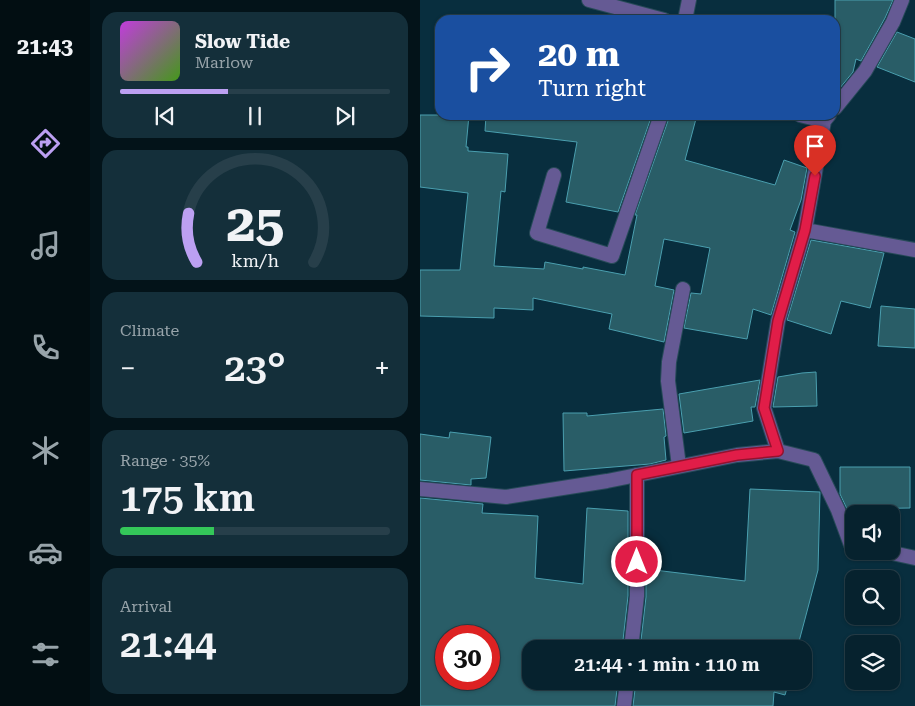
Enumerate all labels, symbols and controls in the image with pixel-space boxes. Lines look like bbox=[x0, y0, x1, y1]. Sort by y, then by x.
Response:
text: Slow Tide bbox=[195, 30, 290, 53]
text: 21:43 bbox=[17, 34, 73, 59]
text: 20 m bbox=[538, 34, 620, 75]
icon: right bbox=[455, 35, 520, 100]
text: Marlow bbox=[195, 53, 253, 72]
text: Turn right bbox=[538, 76, 646, 101]
icon: previous bbox=[151, 102, 179, 130]
icon: pause bbox=[241, 102, 269, 130]
icon: next bbox=[331, 102, 359, 130]
pin bbox=[794, 125, 836, 176]
icon: directions bbox=[28, 126, 63, 161]
icon: arrive bbox=[801, 132, 829, 160]
text: 25 bbox=[226, 193, 284, 254]
icon: music bbox=[28, 228, 63, 263]
text: km/h bbox=[231, 250, 279, 271]
text: Climate bbox=[120, 321, 179, 340]
icon: phone bbox=[28, 330, 63, 365]
text: 23° bbox=[224, 346, 286, 390]
text: − bbox=[120, 352, 136, 385]
text: + bbox=[374, 352, 390, 385]
icon: climate bbox=[28, 433, 63, 468]
text: Range · 35% bbox=[120, 451, 210, 470]
text: 175 km bbox=[120, 476, 255, 520]
map controls bbox=[845, 505, 900, 690]
button: sound bbox=[845, 505, 900, 560]
icon: car bbox=[28, 535, 63, 570]
position arrow bbox=[610, 535, 662, 587]
button: search bbox=[845, 570, 900, 625]
text: Arrival bbox=[120, 597, 172, 616]
text: 21:44 bbox=[120, 622, 216, 666]
speed limit sign: 30 bbox=[435, 625, 500, 690]
button: layers bbox=[845, 635, 900, 690]
icon: filters bbox=[28, 637, 63, 672]
text: 21:44 · 1 min · 110 m bbox=[574, 653, 760, 676]

